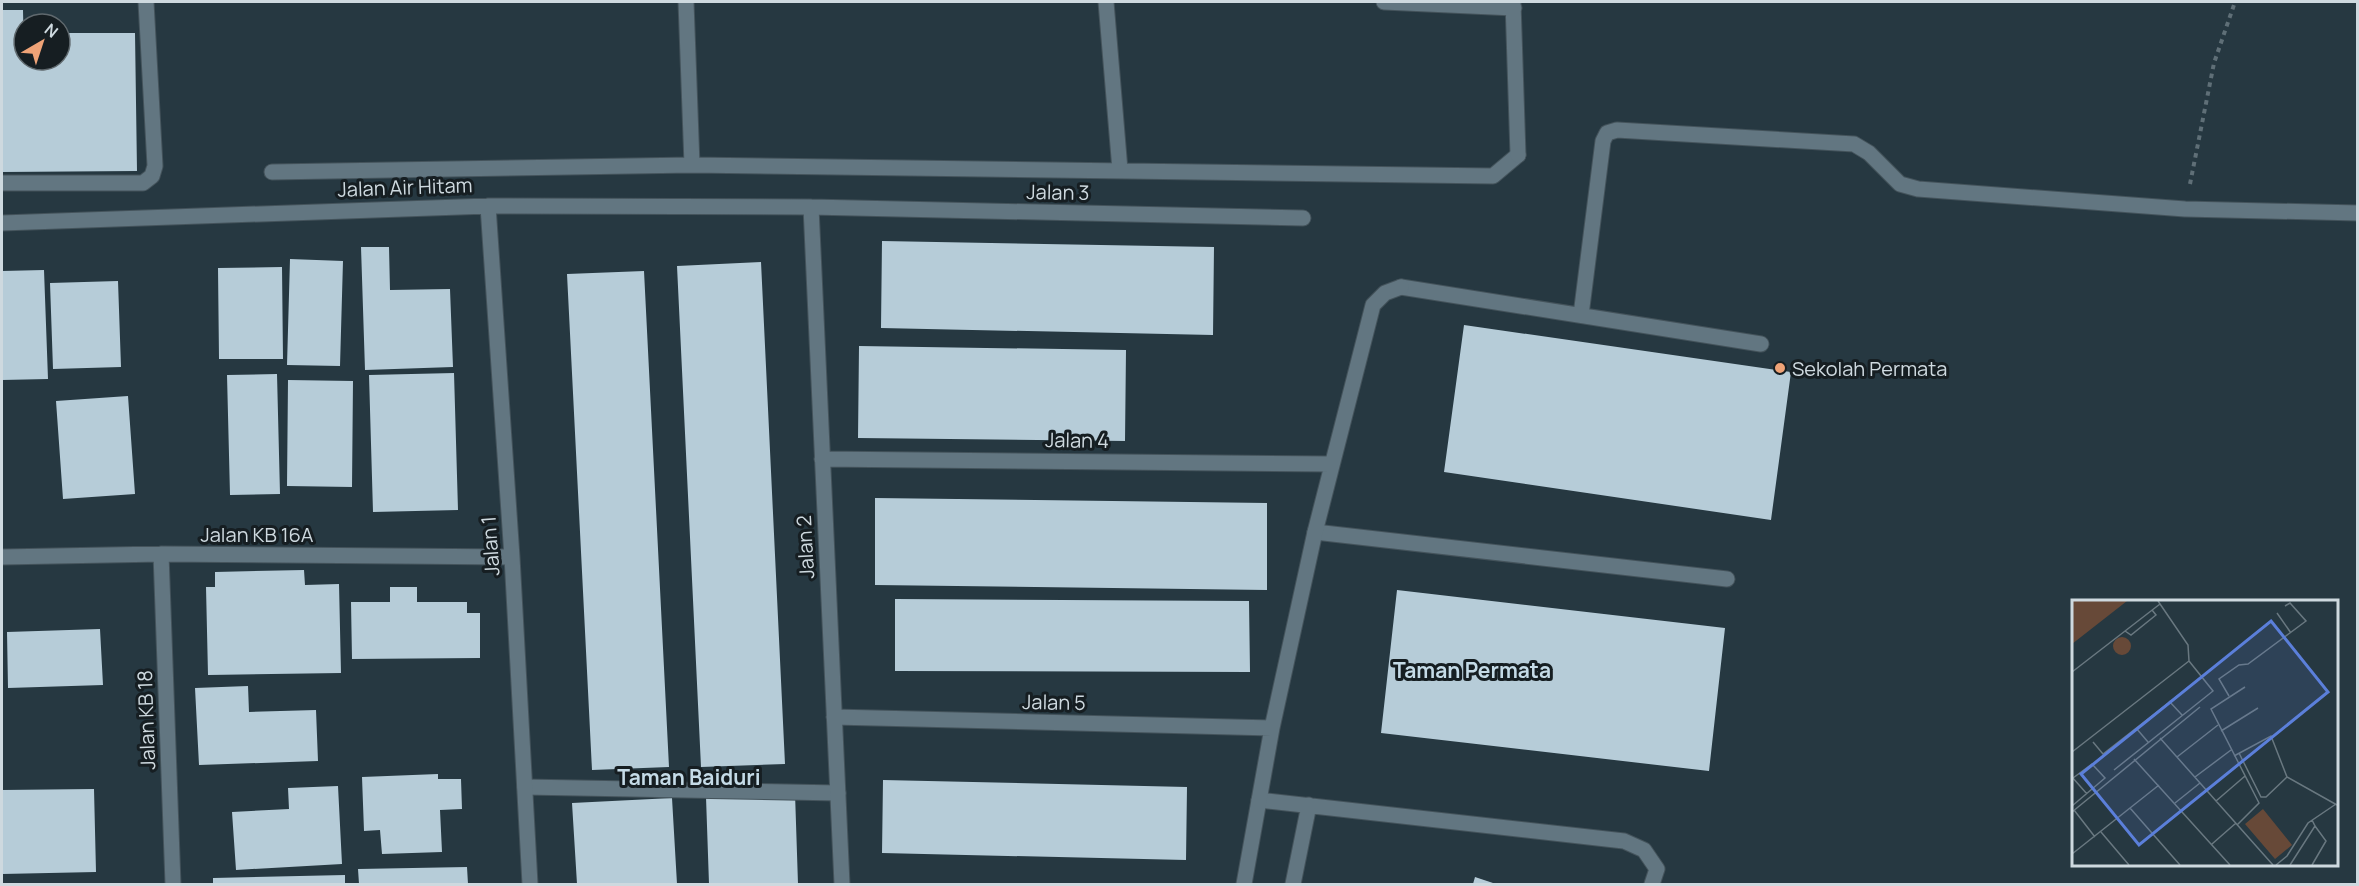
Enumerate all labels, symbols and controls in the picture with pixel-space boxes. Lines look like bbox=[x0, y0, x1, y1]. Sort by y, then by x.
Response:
north arrow bbox=[12, 12, 72, 72]
text: N bbox=[40, 18, 63, 43]
street label: Jalan Air Hitam bbox=[337, 171, 473, 203]
street label: Jalan 3 bbox=[1026, 178, 1090, 206]
place label: Sekolah Permata bbox=[1792, 355, 1947, 382]
marker: Sekolah Permata bbox=[1773, 361, 1787, 375]
street label: Jalan 4 bbox=[1045, 426, 1109, 454]
street label: Jalan 1 bbox=[474, 515, 506, 577]
street label: Jalan 2 bbox=[790, 515, 820, 579]
street label: Jalan KB 16A bbox=[200, 521, 314, 548]
inset map bbox=[2072, 600, 2338, 865]
district label: Taman Permata bbox=[1393, 656, 1551, 684]
street label: Jalan KB 18 bbox=[131, 670, 161, 770]
street label: Jalan 5 bbox=[1022, 688, 1086, 716]
district label: Taman Baiduri bbox=[617, 763, 761, 791]

